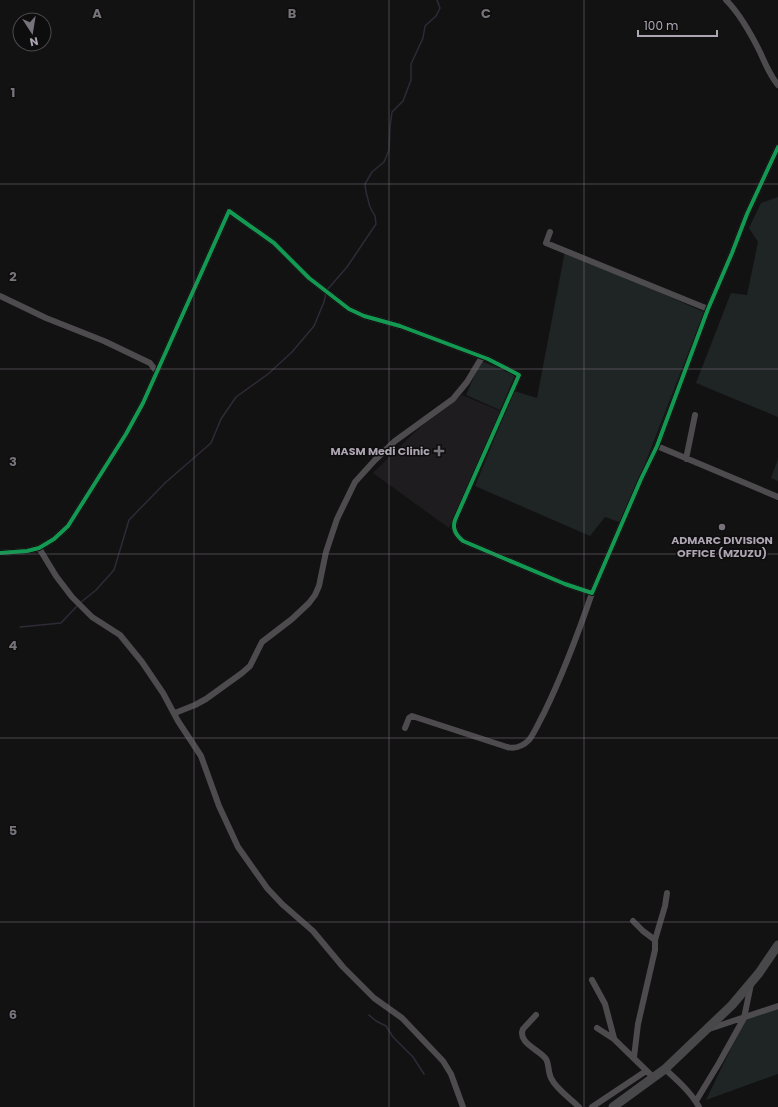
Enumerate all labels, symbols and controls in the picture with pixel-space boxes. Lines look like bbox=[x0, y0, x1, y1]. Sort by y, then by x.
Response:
text: A bbox=[92, 4, 102, 23]
text: B bbox=[288, 4, 297, 23]
text: C bbox=[481, 4, 491, 23]
north arrow bbox=[12, 12, 52, 52]
scale bar bbox=[638, 12, 717, 38]
text: 100 m bbox=[644, 17, 678, 34]
text: N bbox=[28, 33, 40, 50]
text: 1 bbox=[11, 83, 15, 102]
text: 2 bbox=[9, 267, 17, 286]
place label: MASM Medi Clinic bbox=[330, 443, 430, 459]
marker: MASM Medi Clinic bbox=[433, 445, 445, 457]
text: 3 bbox=[9, 452, 17, 471]
marker: ADMARC DIVISION OFFICE (MZUZU) bbox=[717, 522, 727, 532]
place label: ADMARC DIVISION OFFICE (MZUZU) bbox=[671, 532, 773, 561]
text: 4 bbox=[9, 636, 18, 655]
text: 5 bbox=[9, 821, 17, 840]
text: 6 bbox=[9, 1005, 17, 1024]

